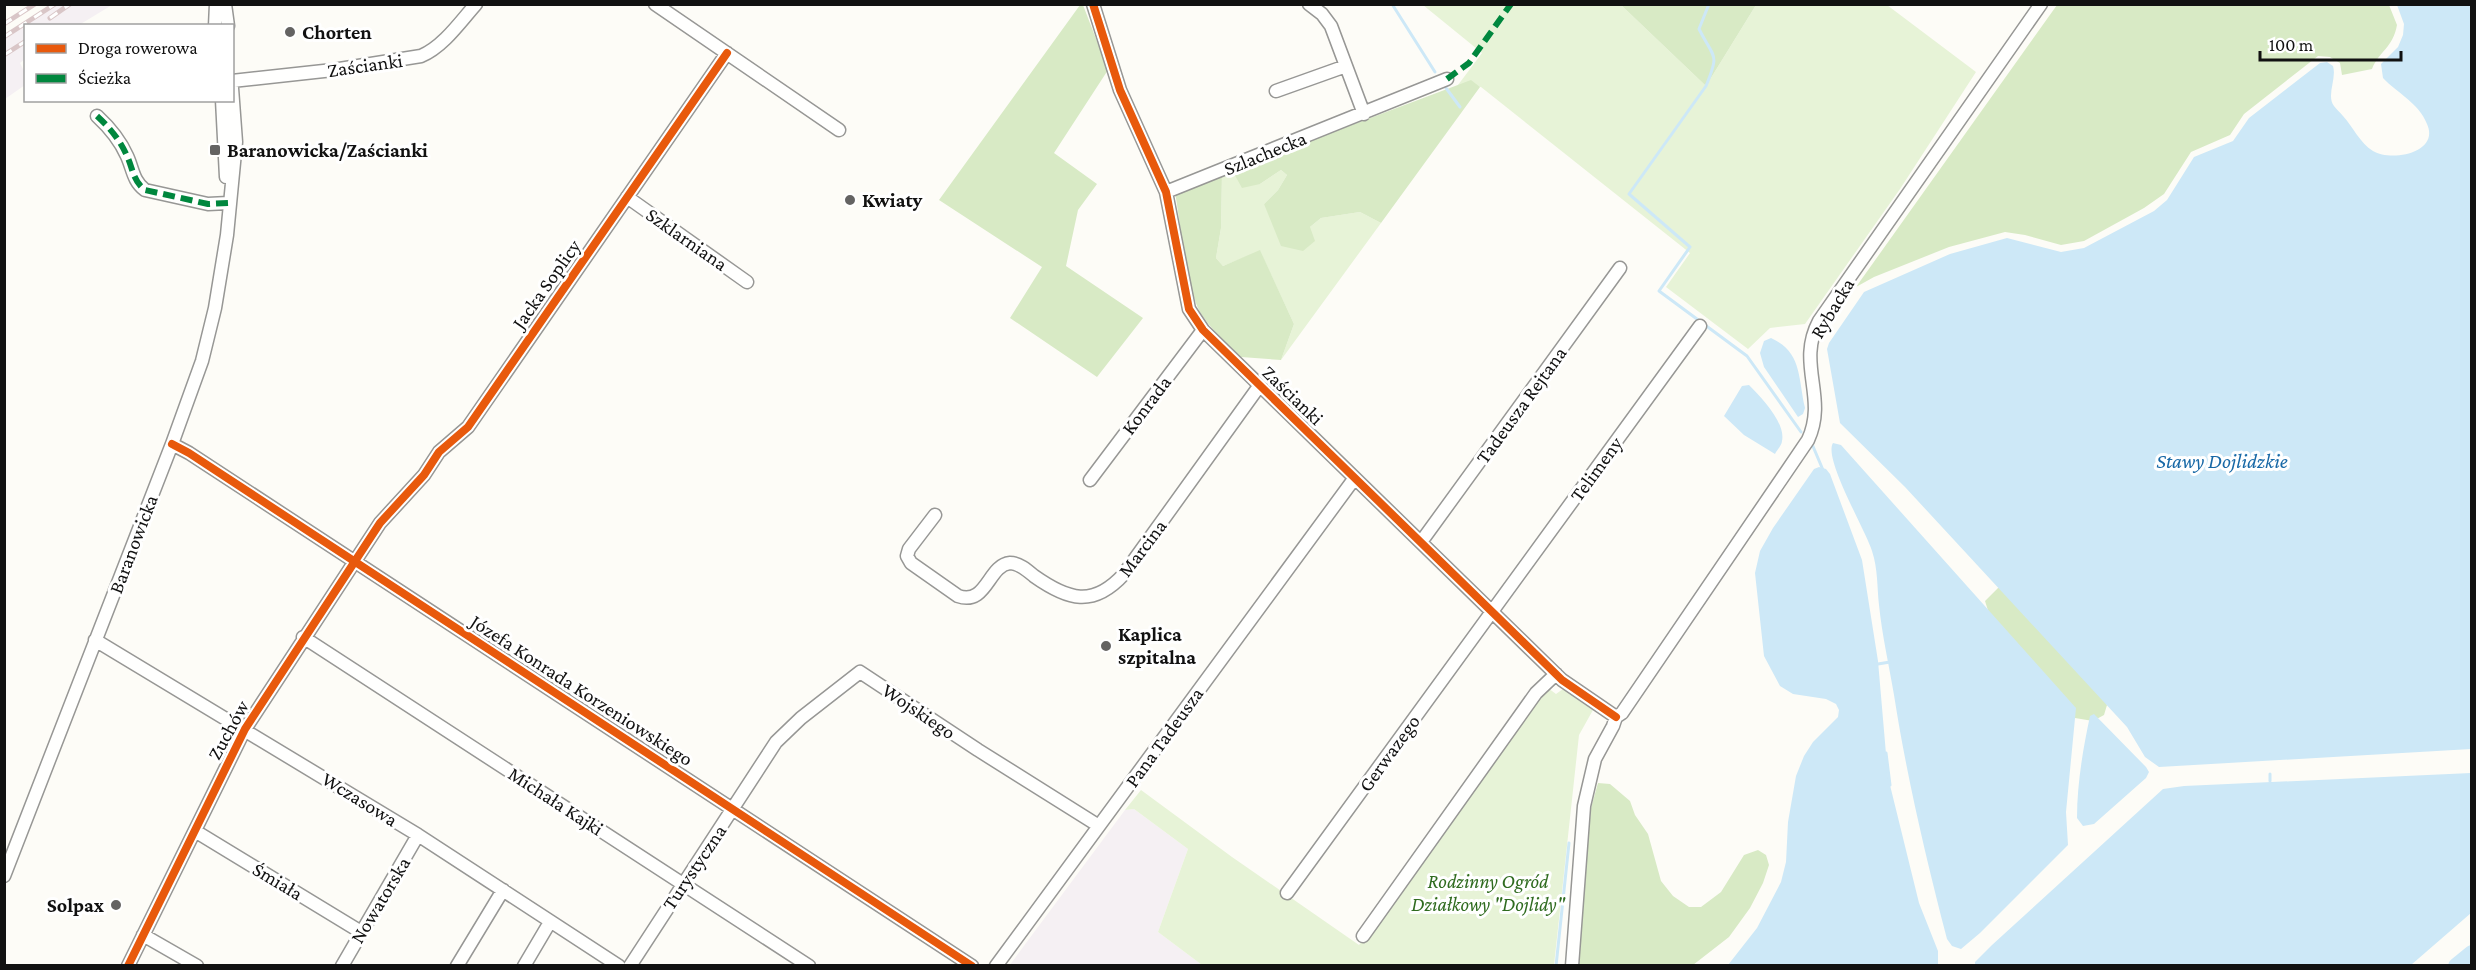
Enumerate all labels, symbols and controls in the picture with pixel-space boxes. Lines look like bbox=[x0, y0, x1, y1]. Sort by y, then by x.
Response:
place label: Chorten bbox=[302, 21, 372, 43]
legend bbox=[24, 24, 234, 102]
scale bar bbox=[2260, 24, 2401, 62]
marker: Chorten bbox=[283, 25, 297, 39]
text: 100 m bbox=[2269, 35, 2314, 55]
text: Droga rowerowa bbox=[78, 38, 198, 58]
street label: Zaścianki bbox=[326, 49, 404, 81]
text: Ścieżka bbox=[78, 68, 131, 88]
street label: Szlachecka bbox=[1221, 127, 1309, 179]
place label: Baranowicka/Zaścianki bbox=[227, 139, 428, 161]
marker: Baranowicka/Zaścianki bbox=[208, 143, 222, 157]
place label: Kwiaty bbox=[862, 189, 922, 211]
marker: Kwiaty bbox=[843, 193, 857, 207]
street label: Szklarniana bbox=[642, 203, 732, 275]
street label: Jacka Soplicy bbox=[506, 235, 586, 335]
street label: Rybacka bbox=[1806, 274, 1859, 343]
street label: Tadeusza Rejtana bbox=[1471, 342, 1572, 468]
street label: Zaścianki bbox=[1258, 361, 1328, 429]
street label: Konrada bbox=[1117, 371, 1175, 439]
street label: Telimeny bbox=[1565, 432, 1628, 506]
water label: Stawy Dojlidzkie bbox=[2156, 449, 2288, 473]
street label: Baranowicka bbox=[104, 492, 162, 596]
street label: Marcina bbox=[1113, 515, 1171, 581]
street label: Józefa Konrada Korzeniowskiego bbox=[465, 609, 697, 771]
place label: Kaplica szpitalna bbox=[1118, 623, 1196, 668]
marker: Kaplica szpitalna bbox=[1099, 639, 1113, 653]
street label: Wojskiego bbox=[878, 679, 960, 744]
street label: Pana Tadeusza bbox=[1121, 683, 1207, 791]
street label: Zuchów bbox=[203, 696, 253, 763]
street label: Gerwazego bbox=[1354, 710, 1425, 796]
street label: Michała Kajki bbox=[504, 762, 607, 841]
street label: Wczasowa bbox=[318, 767, 402, 831]
street label: Turystyczna bbox=[658, 820, 731, 914]
street label: Nowatorska bbox=[346, 853, 414, 947]
street label: Śmiała bbox=[249, 858, 307, 904]
park label: Rodzinny Ogród Działkowy "Dojlidy" bbox=[1411, 870, 1566, 916]
place label: Solpax bbox=[47, 894, 105, 916]
marker: Solpax bbox=[109, 898, 123, 912]

